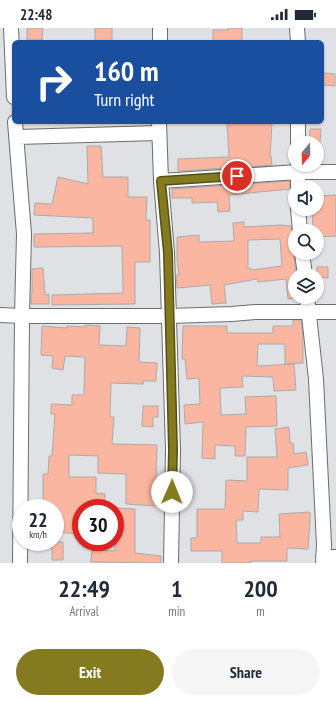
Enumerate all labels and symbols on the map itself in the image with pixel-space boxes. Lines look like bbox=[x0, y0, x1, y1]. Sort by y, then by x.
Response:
north arrow bbox=[288, 136, 324, 172]
pin bbox=[220, 159, 254, 193]
position arrow bbox=[151, 471, 193, 513]
speed limit sign: 30 bbox=[72, 499, 124, 551]

